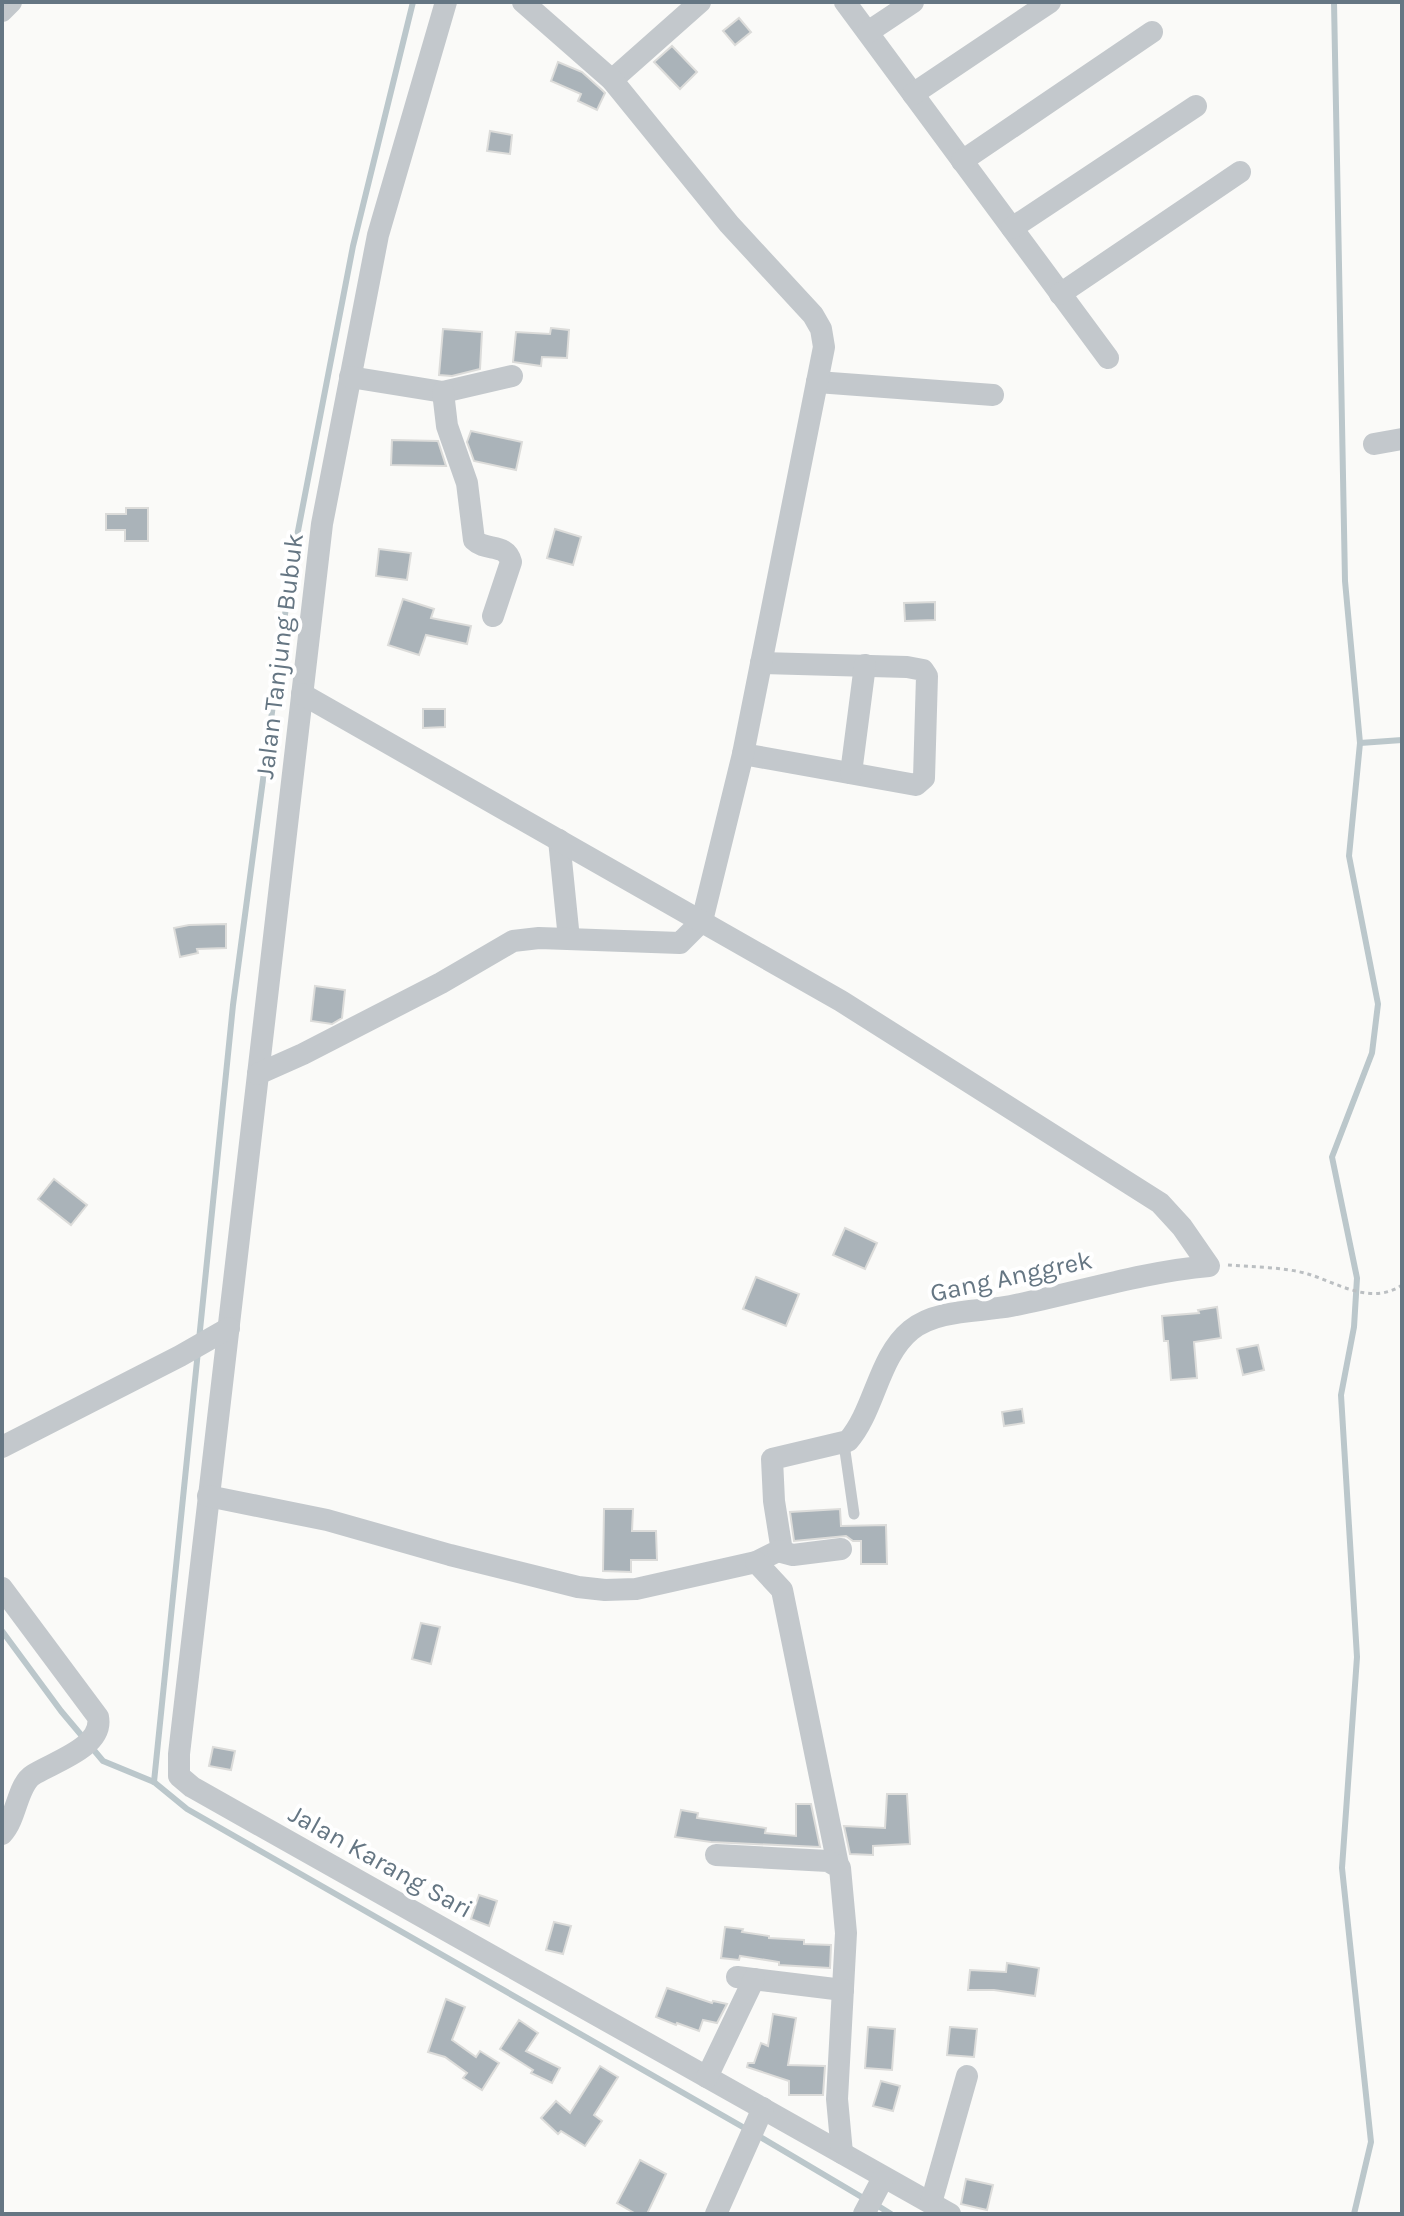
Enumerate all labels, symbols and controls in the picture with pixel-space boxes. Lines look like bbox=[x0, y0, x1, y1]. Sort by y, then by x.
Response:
street label: Jalan Tanjung Bubuk bbox=[249, 532, 310, 781]
street label: Gang Anggrek bbox=[927, 1244, 1095, 1309]
street label: Jalan Karang Sari bbox=[283, 1798, 478, 1925]

